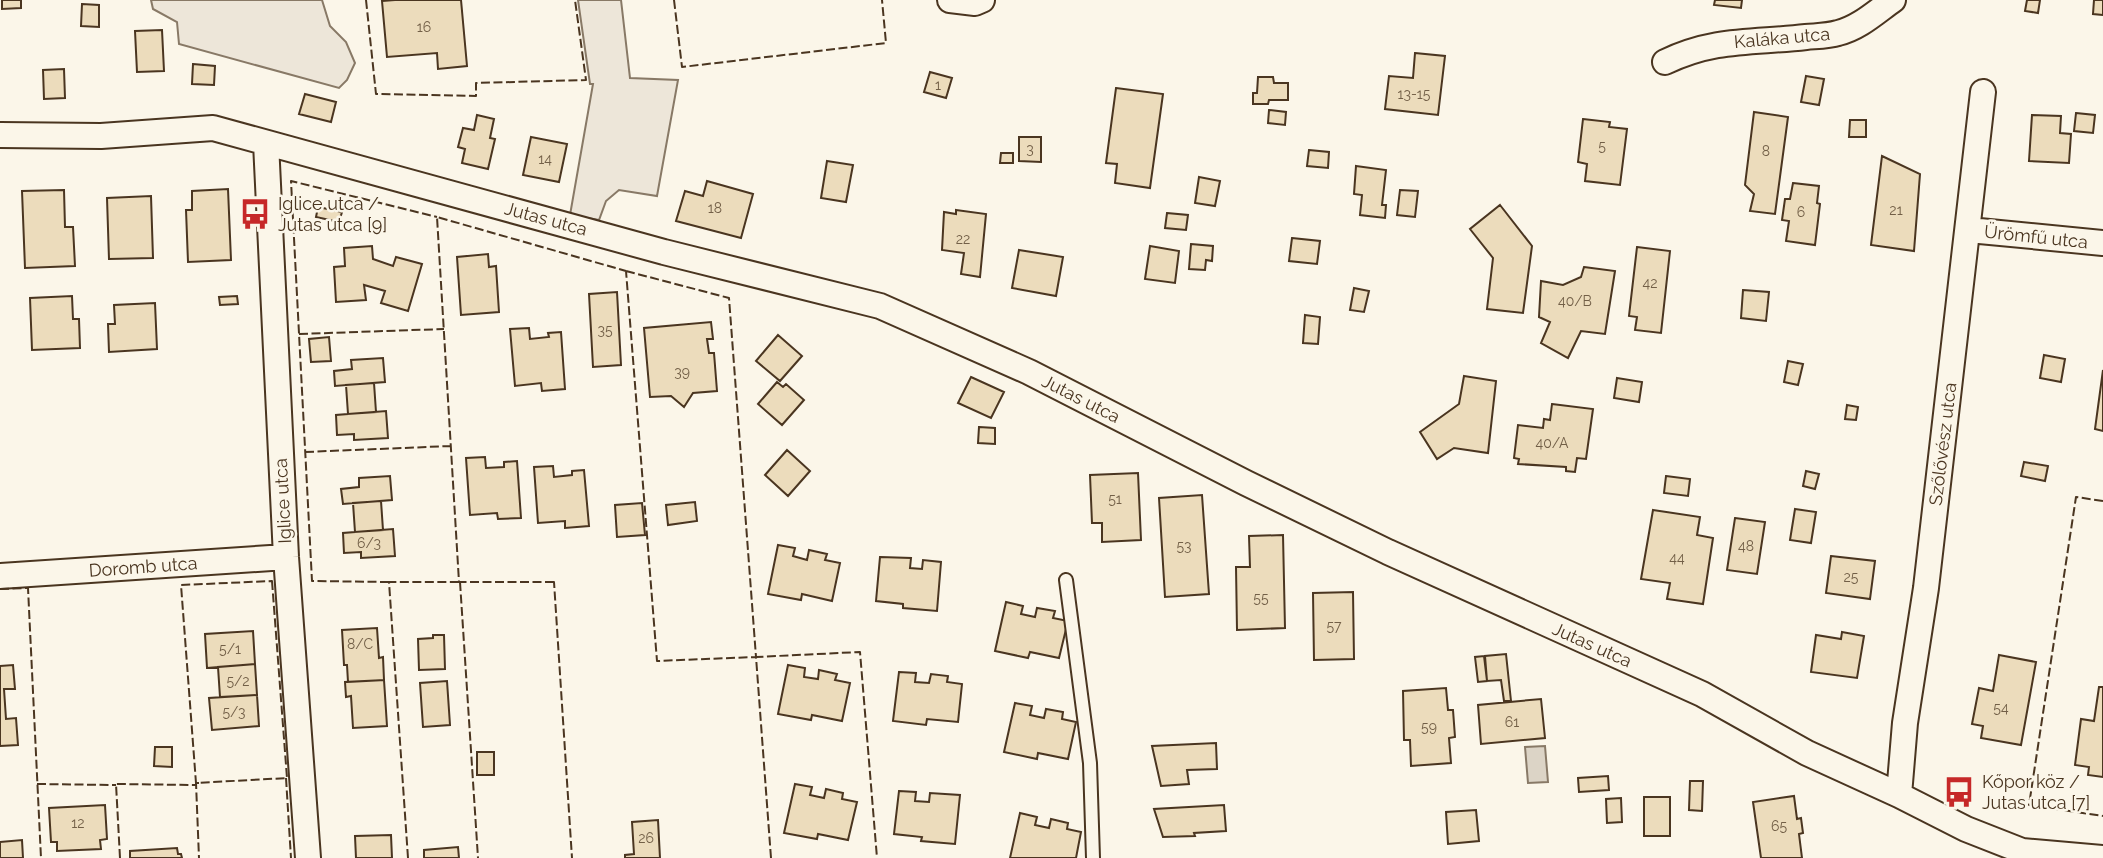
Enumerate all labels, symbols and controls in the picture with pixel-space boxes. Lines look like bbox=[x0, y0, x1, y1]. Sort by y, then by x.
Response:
house number: 16 bbox=[417, 19, 431, 35]
street label: Kaláka utca bbox=[1733, 23, 1831, 52]
house number: 1 bbox=[935, 77, 941, 93]
house number: 13-15 bbox=[1398, 86, 1431, 102]
house number: 5 bbox=[1598, 138, 1606, 154]
house number: 3 bbox=[1026, 141, 1034, 157]
house number: 8 bbox=[1762, 143, 1770, 159]
house number: 14 bbox=[538, 151, 552, 167]
place label: Iglice utca / Jutas utca [9] bbox=[278, 193, 387, 235]
bus stop icon: Iglice utca / Jutas utca [9] bbox=[238, 197, 272, 231]
street label: Jutas utca bbox=[503, 197, 590, 240]
house number: 18 bbox=[708, 200, 722, 216]
house number: 21 bbox=[1889, 202, 1903, 218]
house number: 6 bbox=[1797, 204, 1805, 220]
street label: Ürömfű utca bbox=[1983, 221, 2089, 252]
house number: 22 bbox=[956, 231, 970, 247]
house number: 42 bbox=[1643, 275, 1657, 291]
house number: 40/B bbox=[1558, 293, 1592, 309]
house number: 35 bbox=[597, 322, 613, 338]
house number: 39 bbox=[674, 364, 690, 380]
street label: Jutas utca bbox=[1039, 370, 1124, 427]
street label: Szőlővész utca bbox=[1925, 381, 1960, 507]
house number: 40/A bbox=[1536, 435, 1569, 451]
street label: Iglice utca bbox=[270, 458, 295, 544]
house number: 51 bbox=[1108, 491, 1122, 507]
house number: 6/3 bbox=[357, 535, 381, 551]
house number: 53 bbox=[1176, 538, 1192, 554]
house number: 48 bbox=[1738, 538, 1754, 554]
house number: 44 bbox=[1669, 550, 1685, 566]
street label: Doromb utca bbox=[88, 552, 198, 581]
house number: 25 bbox=[1844, 569, 1859, 585]
house number: 55 bbox=[1253, 590, 1269, 606]
house number: 57 bbox=[1326, 618, 1342, 634]
street label: Jutas utca bbox=[1549, 618, 1635, 671]
house number: 8/C bbox=[347, 636, 373, 652]
house number: 5/1 bbox=[219, 641, 241, 657]
house number: 5/2 bbox=[226, 673, 250, 689]
house number: 54 bbox=[1993, 700, 2009, 716]
house number: 5/3 bbox=[222, 704, 246, 720]
house number: 61 bbox=[1505, 714, 1519, 730]
house number: 59 bbox=[1421, 719, 1437, 735]
place label: Kőpor köz / Jutas utca [7] bbox=[1982, 771, 2090, 813]
bus stop icon: Kőpor köz / Jutas utca [7] bbox=[1942, 775, 1976, 809]
house number: 12 bbox=[71, 815, 85, 831]
house number: 65 bbox=[1771, 818, 1787, 834]
house number: 26 bbox=[638, 830, 654, 846]

